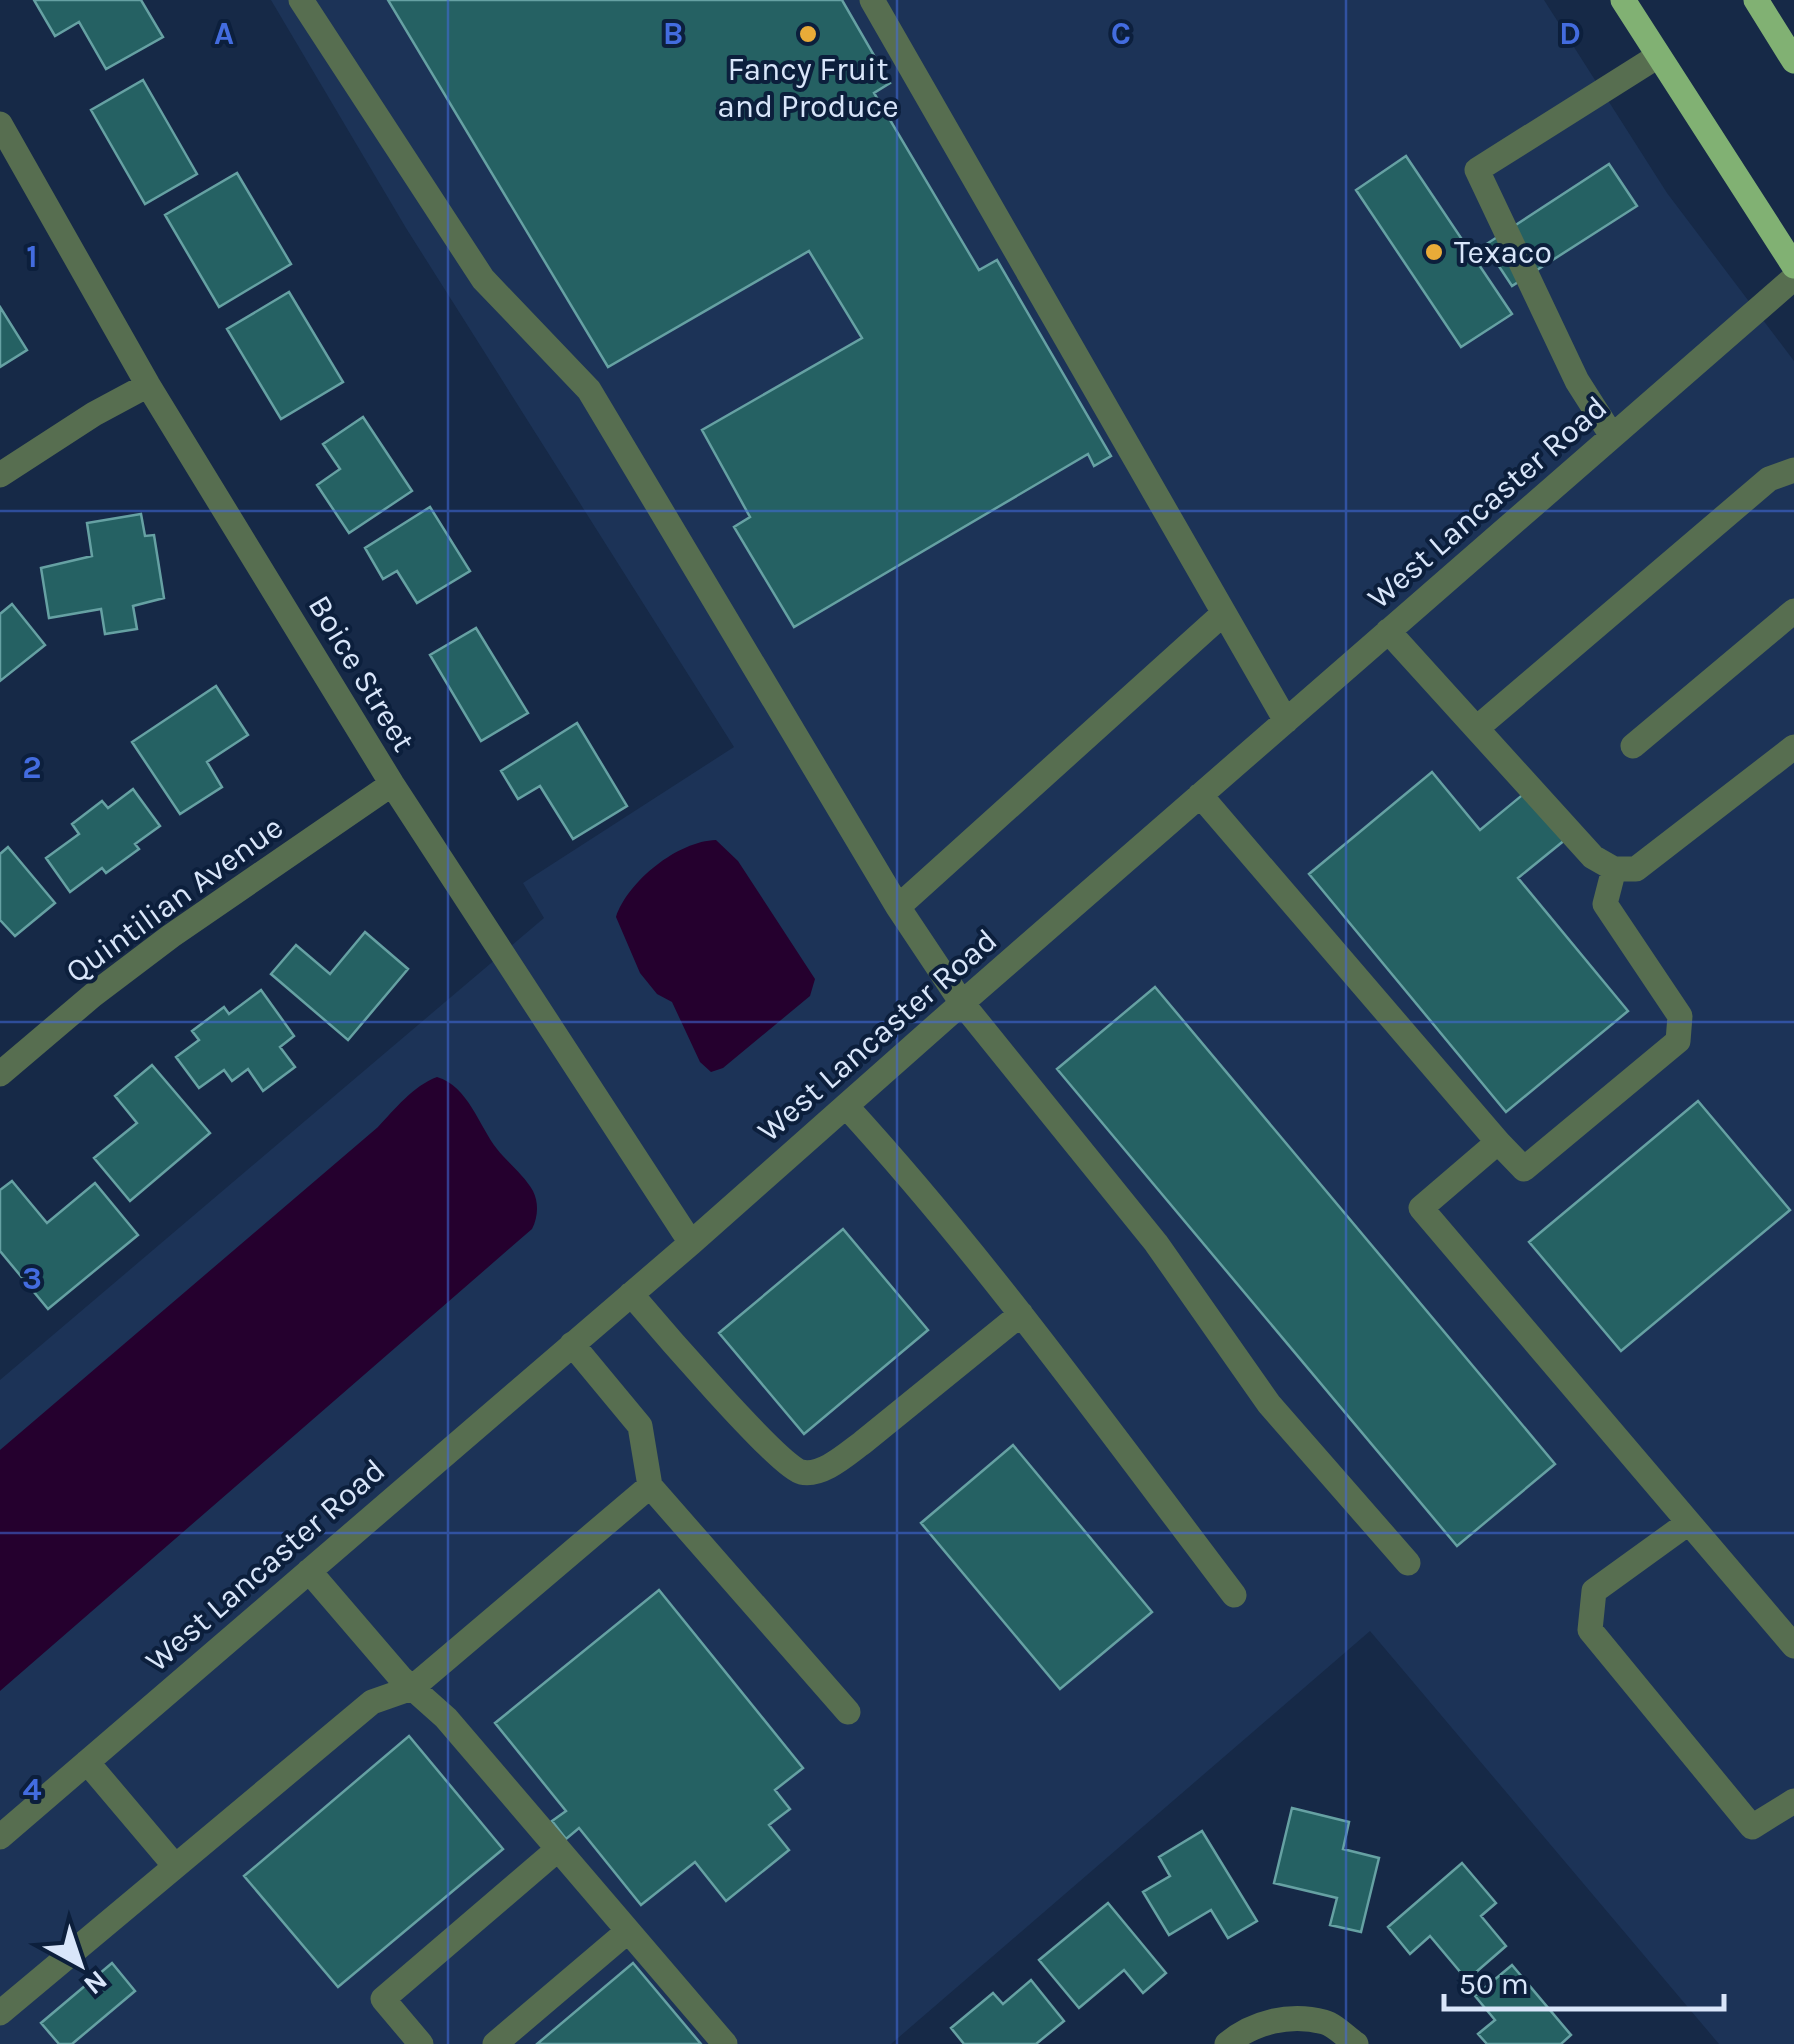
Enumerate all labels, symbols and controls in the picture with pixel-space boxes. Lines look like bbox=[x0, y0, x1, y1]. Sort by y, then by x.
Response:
text: A bbox=[214, 15, 234, 52]
text: B bbox=[663, 15, 683, 52]
text: C bbox=[1111, 15, 1131, 52]
text: D bbox=[1559, 15, 1581, 52]
marker: Fancy Fruit and Produce bbox=[797, 23, 819, 45]
place label: Fancy Fruit and Produce bbox=[717, 51, 899, 125]
place label: Texaco bbox=[1454, 234, 1552, 271]
text: 1 bbox=[26, 238, 38, 275]
marker: Texaco bbox=[1423, 241, 1445, 263]
street label: West Lancaster Road bbox=[1360, 388, 1614, 616]
street label: Boice Street bbox=[301, 589, 423, 758]
text: 2 bbox=[22, 749, 42, 786]
street label: Quintilian Avenue bbox=[59, 808, 290, 990]
street label: West Lancaster Road bbox=[750, 921, 1004, 1149]
text: 3 bbox=[22, 1260, 42, 1297]
street label: West Lancaster Road bbox=[138, 1451, 392, 1679]
text: 4 bbox=[22, 1771, 42, 1808]
north arrow bbox=[30, 1914, 130, 2014]
scale bar bbox=[1444, 1949, 1724, 2011]
text: N bbox=[77, 1964, 114, 2002]
text: 50 m bbox=[1459, 1966, 1529, 2002]

